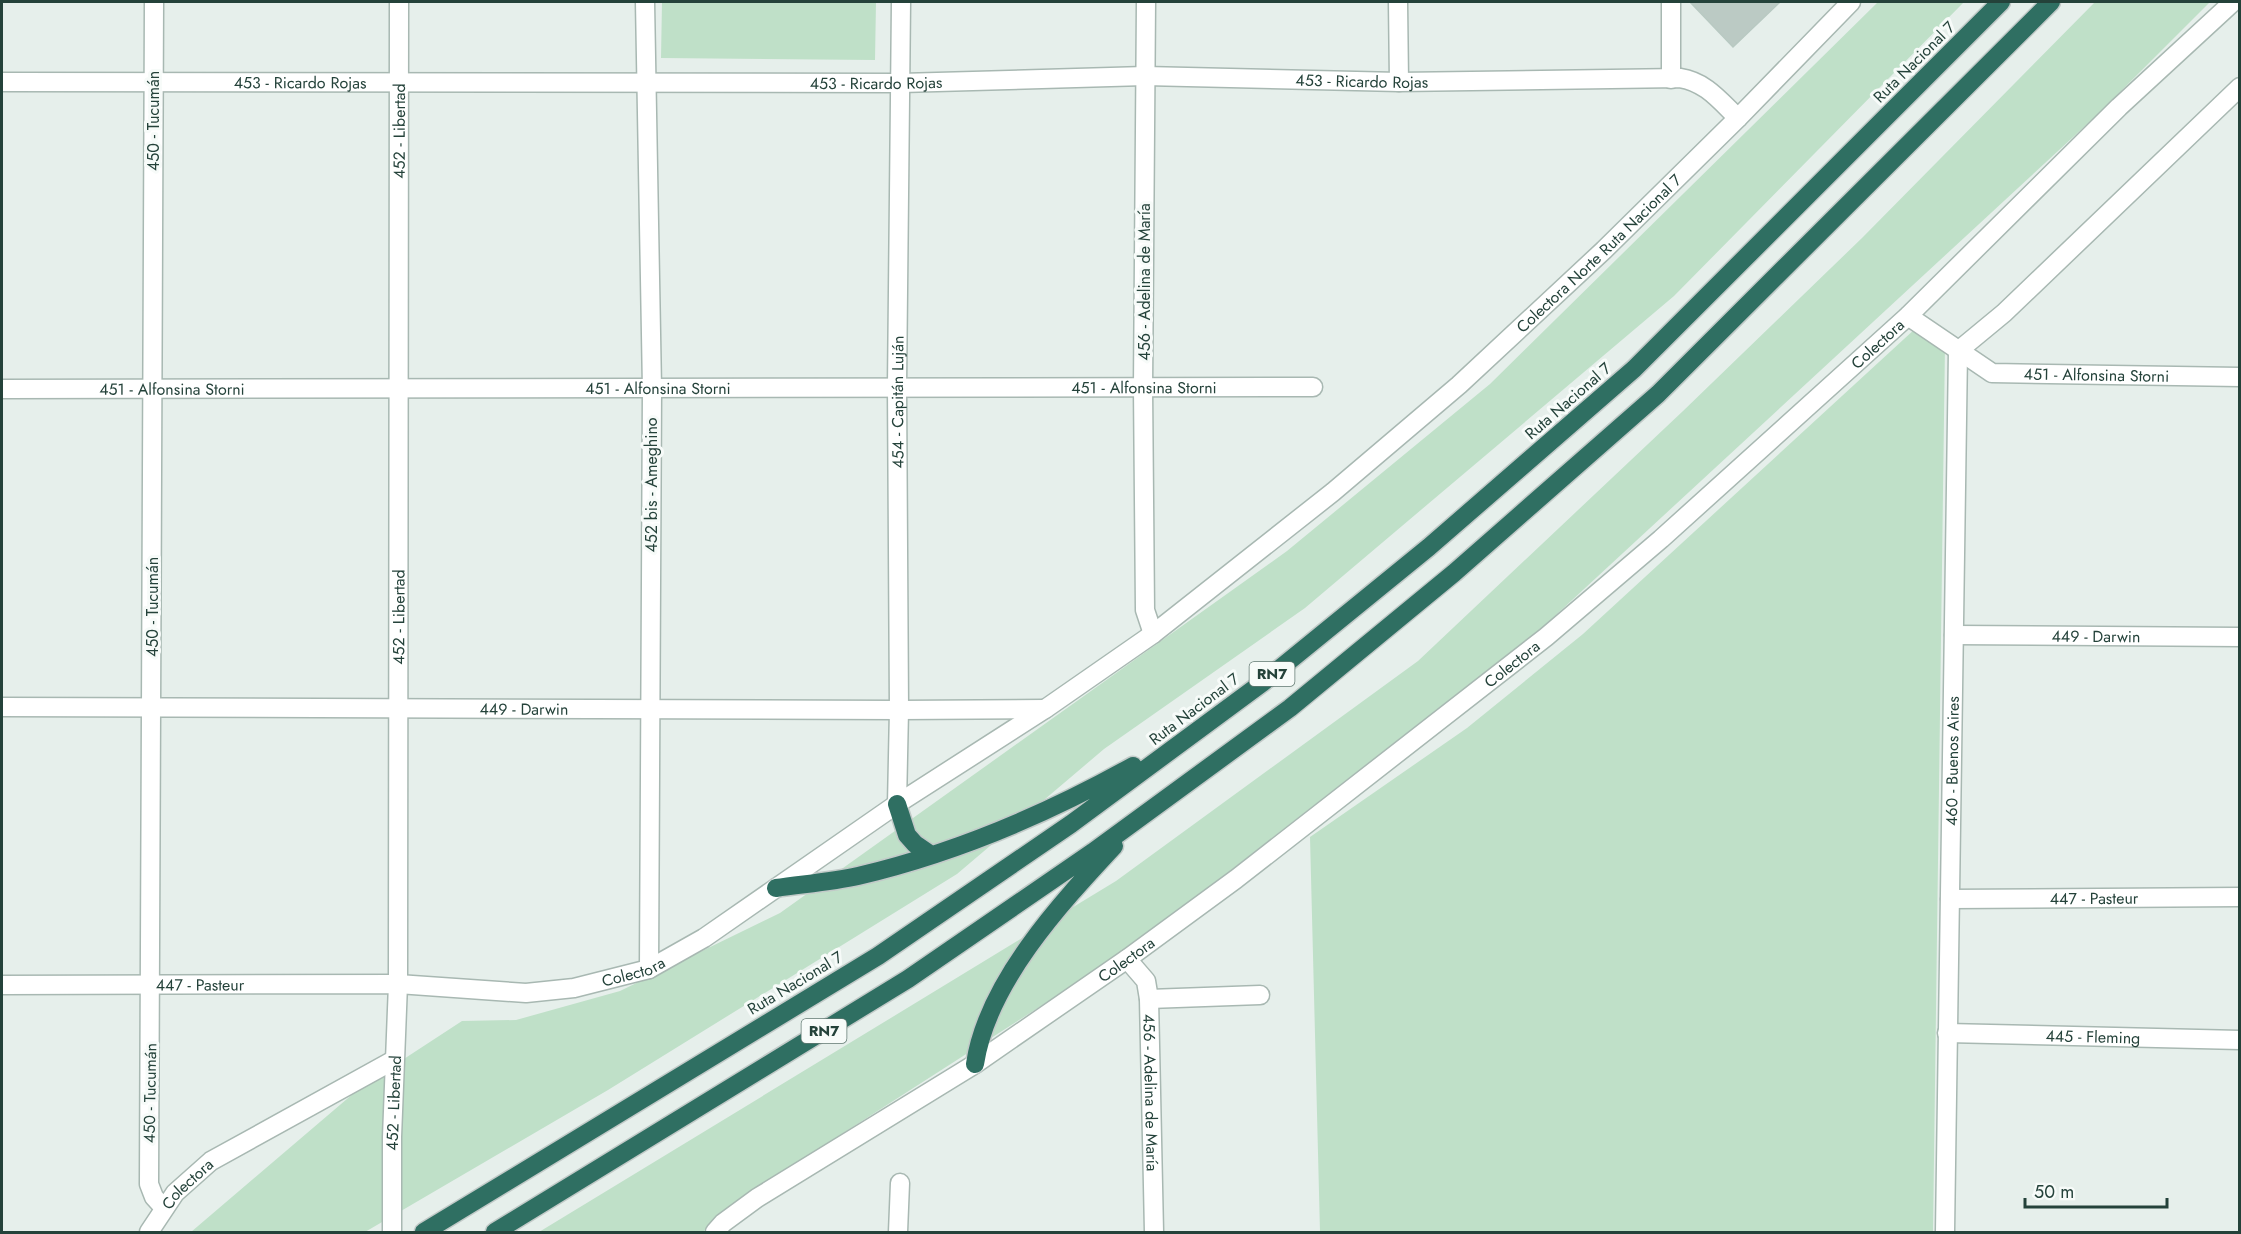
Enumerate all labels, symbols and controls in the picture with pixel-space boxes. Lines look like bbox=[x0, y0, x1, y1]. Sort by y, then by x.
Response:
street label: Ruta Nacional 7 bbox=[1868, 16, 1960, 108]
street label: 453 - Ricardo Rojas bbox=[1295, 68, 1428, 94]
street label: 453 - Ricardo Rojas bbox=[810, 70, 943, 95]
street label: 450 - Tucumán bbox=[142, 71, 165, 171]
street label: 453 - Ricardo Rojas bbox=[234, 71, 366, 94]
street label: 452 - Libertad bbox=[387, 83, 410, 179]
street label: Colectora Norte Ruta Nacional 7 bbox=[1511, 168, 1687, 338]
street label: 456 - Adelina de María bbox=[1133, 203, 1156, 361]
street label: Colectora bbox=[1846, 313, 1909, 374]
street label: 454 - Capitán Luján bbox=[885, 335, 909, 469]
street label: Ruta Nacional 7 bbox=[1520, 357, 1616, 445]
street label: 451 - Alfonsina Storni bbox=[2024, 362, 2169, 387]
street label: 451 - Alfonsina Storni bbox=[585, 376, 731, 400]
street label: 451 - Alfonsina Storni bbox=[1071, 376, 1217, 399]
street label: 451 - Alfonsina Storni bbox=[99, 377, 245, 400]
street label: 452 bis - Ameghino bbox=[640, 417, 663, 553]
street label: 450 - Tucumán bbox=[141, 557, 164, 657]
street label: 452 - Libertad bbox=[387, 569, 410, 665]
street label: 449 - Darwin bbox=[2051, 624, 2141, 648]
street label: Colectora bbox=[1479, 635, 1545, 693]
road number: RN7 bbox=[1250, 662, 1294, 686]
street label: Ruta Nacional 7 bbox=[1144, 667, 1244, 750]
street label: 460 - Buenos Aires bbox=[1939, 696, 1964, 826]
street label: 449 - Darwin bbox=[480, 697, 568, 720]
street label: 447 - Pasteur bbox=[2050, 886, 2139, 910]
street label: Colectora bbox=[1093, 931, 1159, 987]
street label: Ruta Nacional 7 bbox=[743, 945, 847, 1020]
street label: Colectora bbox=[599, 951, 669, 992]
street label: 447 - Pasteur bbox=[156, 973, 245, 996]
street label: 456 - Adelina de María bbox=[1138, 1014, 1164, 1172]
road number: RN7 bbox=[802, 1019, 846, 1043]
street label: 445 - Fleming bbox=[2045, 1024, 2141, 1049]
street label: 450 - Tucumán bbox=[138, 1043, 162, 1143]
street label: 452 - Libertad bbox=[380, 1055, 407, 1151]
street label: Colectora bbox=[156, 1153, 218, 1214]
scale bar bbox=[2025, 1171, 2168, 1209]
text: 50 m bbox=[2034, 1179, 2074, 1205]

